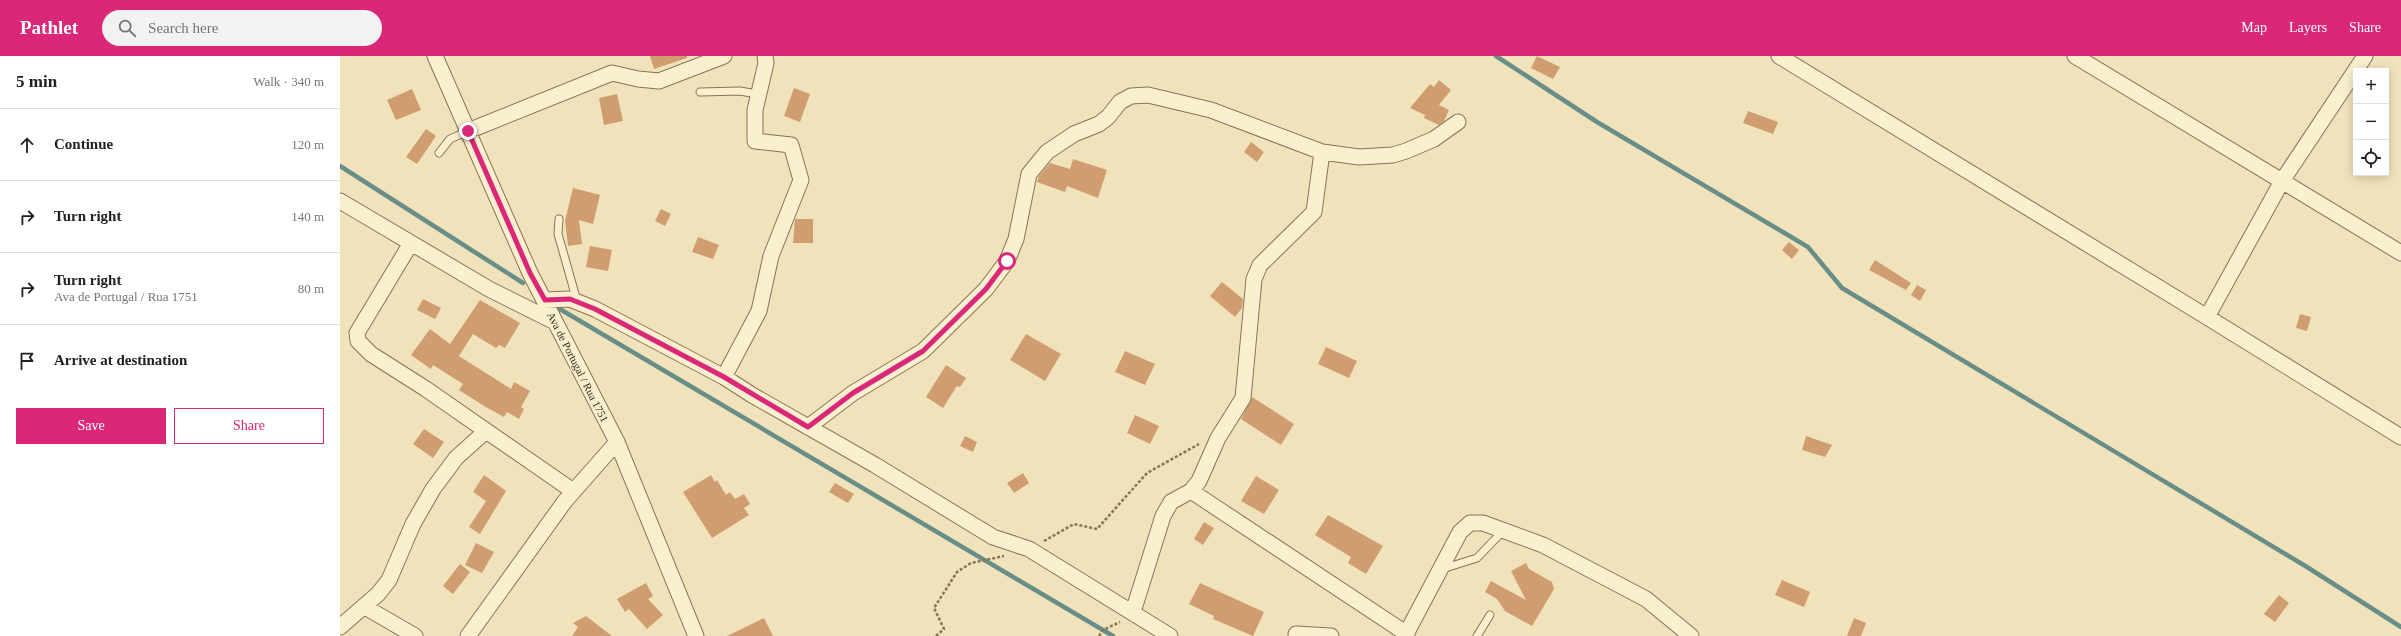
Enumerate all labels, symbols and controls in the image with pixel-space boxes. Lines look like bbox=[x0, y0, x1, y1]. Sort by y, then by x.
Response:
search box bbox=[102, 10, 382, 46]
text: Pathlet bbox=[20, 17, 78, 38]
icon: search bbox=[116, 17, 138, 39]
text: Search here bbox=[148, 20, 218, 36]
text: Map bbox=[2241, 20, 2267, 35]
text: Layers bbox=[2289, 20, 2327, 35]
text: Share bbox=[2349, 20, 2381, 35]
map controls bbox=[2353, 68, 2389, 176]
button: + bbox=[2353, 68, 2389, 104]
text: 5 min bbox=[16, 72, 57, 91]
text: Walk · 340 m bbox=[253, 74, 324, 89]
button: − bbox=[2353, 104, 2389, 140]
route end bbox=[459, 122, 477, 140]
icon: ahead bbox=[16, 134, 38, 156]
text: Continue bbox=[54, 136, 113, 152]
text: 120 m bbox=[291, 137, 324, 152]
button: locate bbox=[2353, 140, 2389, 176]
icon: right bbox=[16, 206, 38, 228]
text: Turn right bbox=[54, 208, 121, 224]
text: 140 m bbox=[291, 209, 324, 224]
route start bbox=[998, 252, 1016, 270]
text: Turn right bbox=[54, 272, 121, 288]
icon: right bbox=[16, 278, 38, 300]
text: 80 m bbox=[298, 281, 324, 296]
text: Ava de Portugal / Rua 1751 bbox=[54, 289, 198, 304]
street label: Ava de Portugal / Rua 1751 bbox=[545, 310, 611, 424]
icon: arrive bbox=[16, 350, 38, 372]
text: Arrive at destination bbox=[54, 352, 187, 368]
button: Save bbox=[16, 408, 166, 444]
button: Share bbox=[174, 408, 324, 444]

